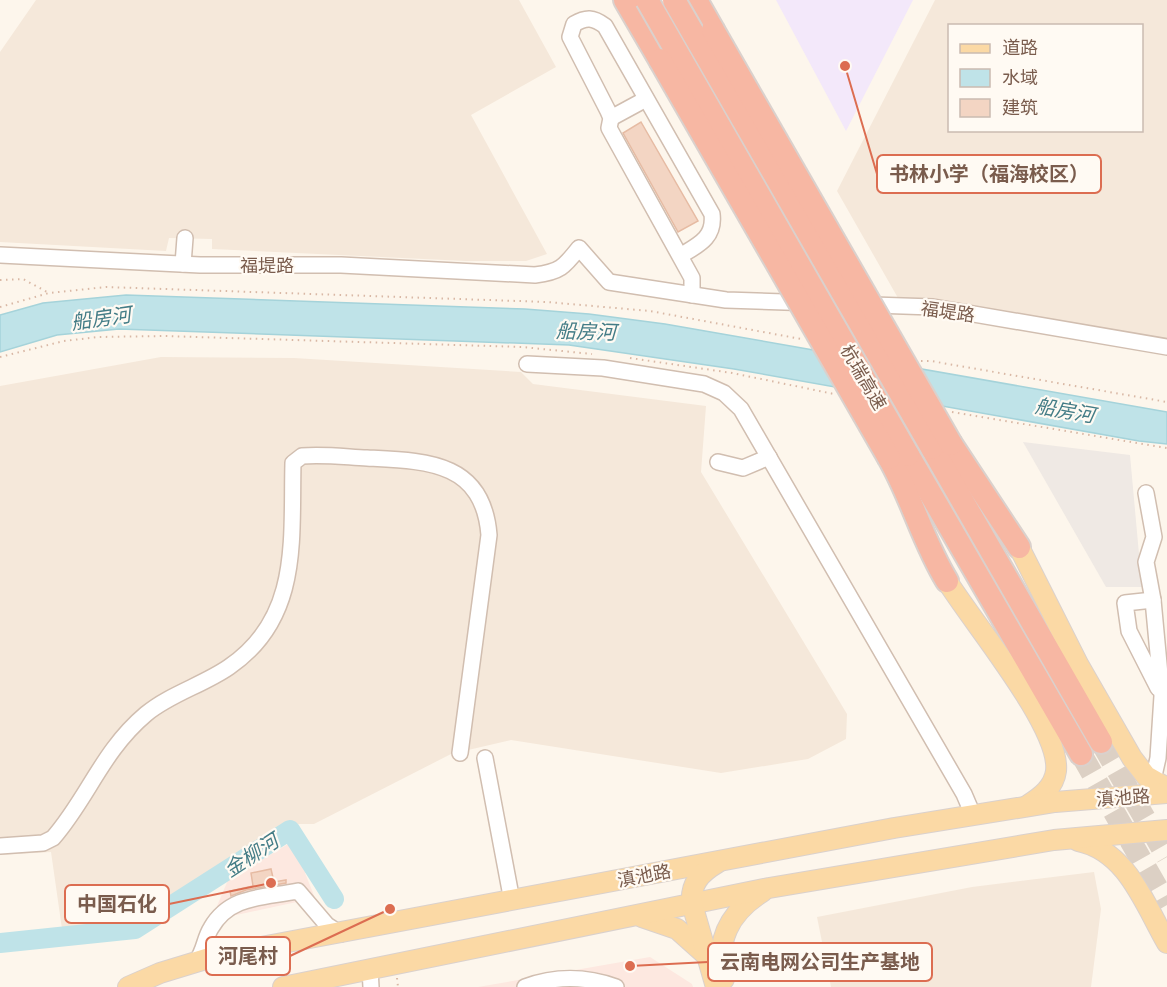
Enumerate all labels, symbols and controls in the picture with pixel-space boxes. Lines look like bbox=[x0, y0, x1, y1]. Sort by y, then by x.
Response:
legend bbox=[948, 24, 1143, 132]
text: 道路 bbox=[1002, 37, 1038, 57]
text: 水域 bbox=[1002, 67, 1038, 87]
text: 建筑 bbox=[1002, 97, 1038, 117]
callout: 书林小学（福海校区） bbox=[877, 155, 1101, 193]
text: 书林小学（福海校区） bbox=[889, 162, 1089, 185]
street label: 福堤路 bbox=[240, 255, 294, 275]
street label: 福堤路 bbox=[920, 297, 976, 325]
water label: 船房河 bbox=[70, 302, 136, 334]
water label: 船房河 bbox=[556, 318, 620, 344]
street label: 杭瑞高速 bbox=[837, 341, 891, 413]
water label: 船房河 bbox=[1033, 393, 1100, 427]
street label: 滇池路 bbox=[1095, 785, 1151, 809]
water label: 金柳河 bbox=[220, 827, 286, 881]
street label: 滇池路 bbox=[616, 860, 672, 890]
callout: 中国石化 bbox=[65, 885, 169, 923]
text: 中国石化 bbox=[77, 892, 157, 915]
callout: 河尾村 bbox=[206, 937, 290, 975]
callout: 云南电网公司生产基地 bbox=[708, 943, 932, 981]
text: 河尾村 bbox=[218, 944, 278, 967]
text: 云南电网公司生产基地 bbox=[720, 950, 920, 973]

